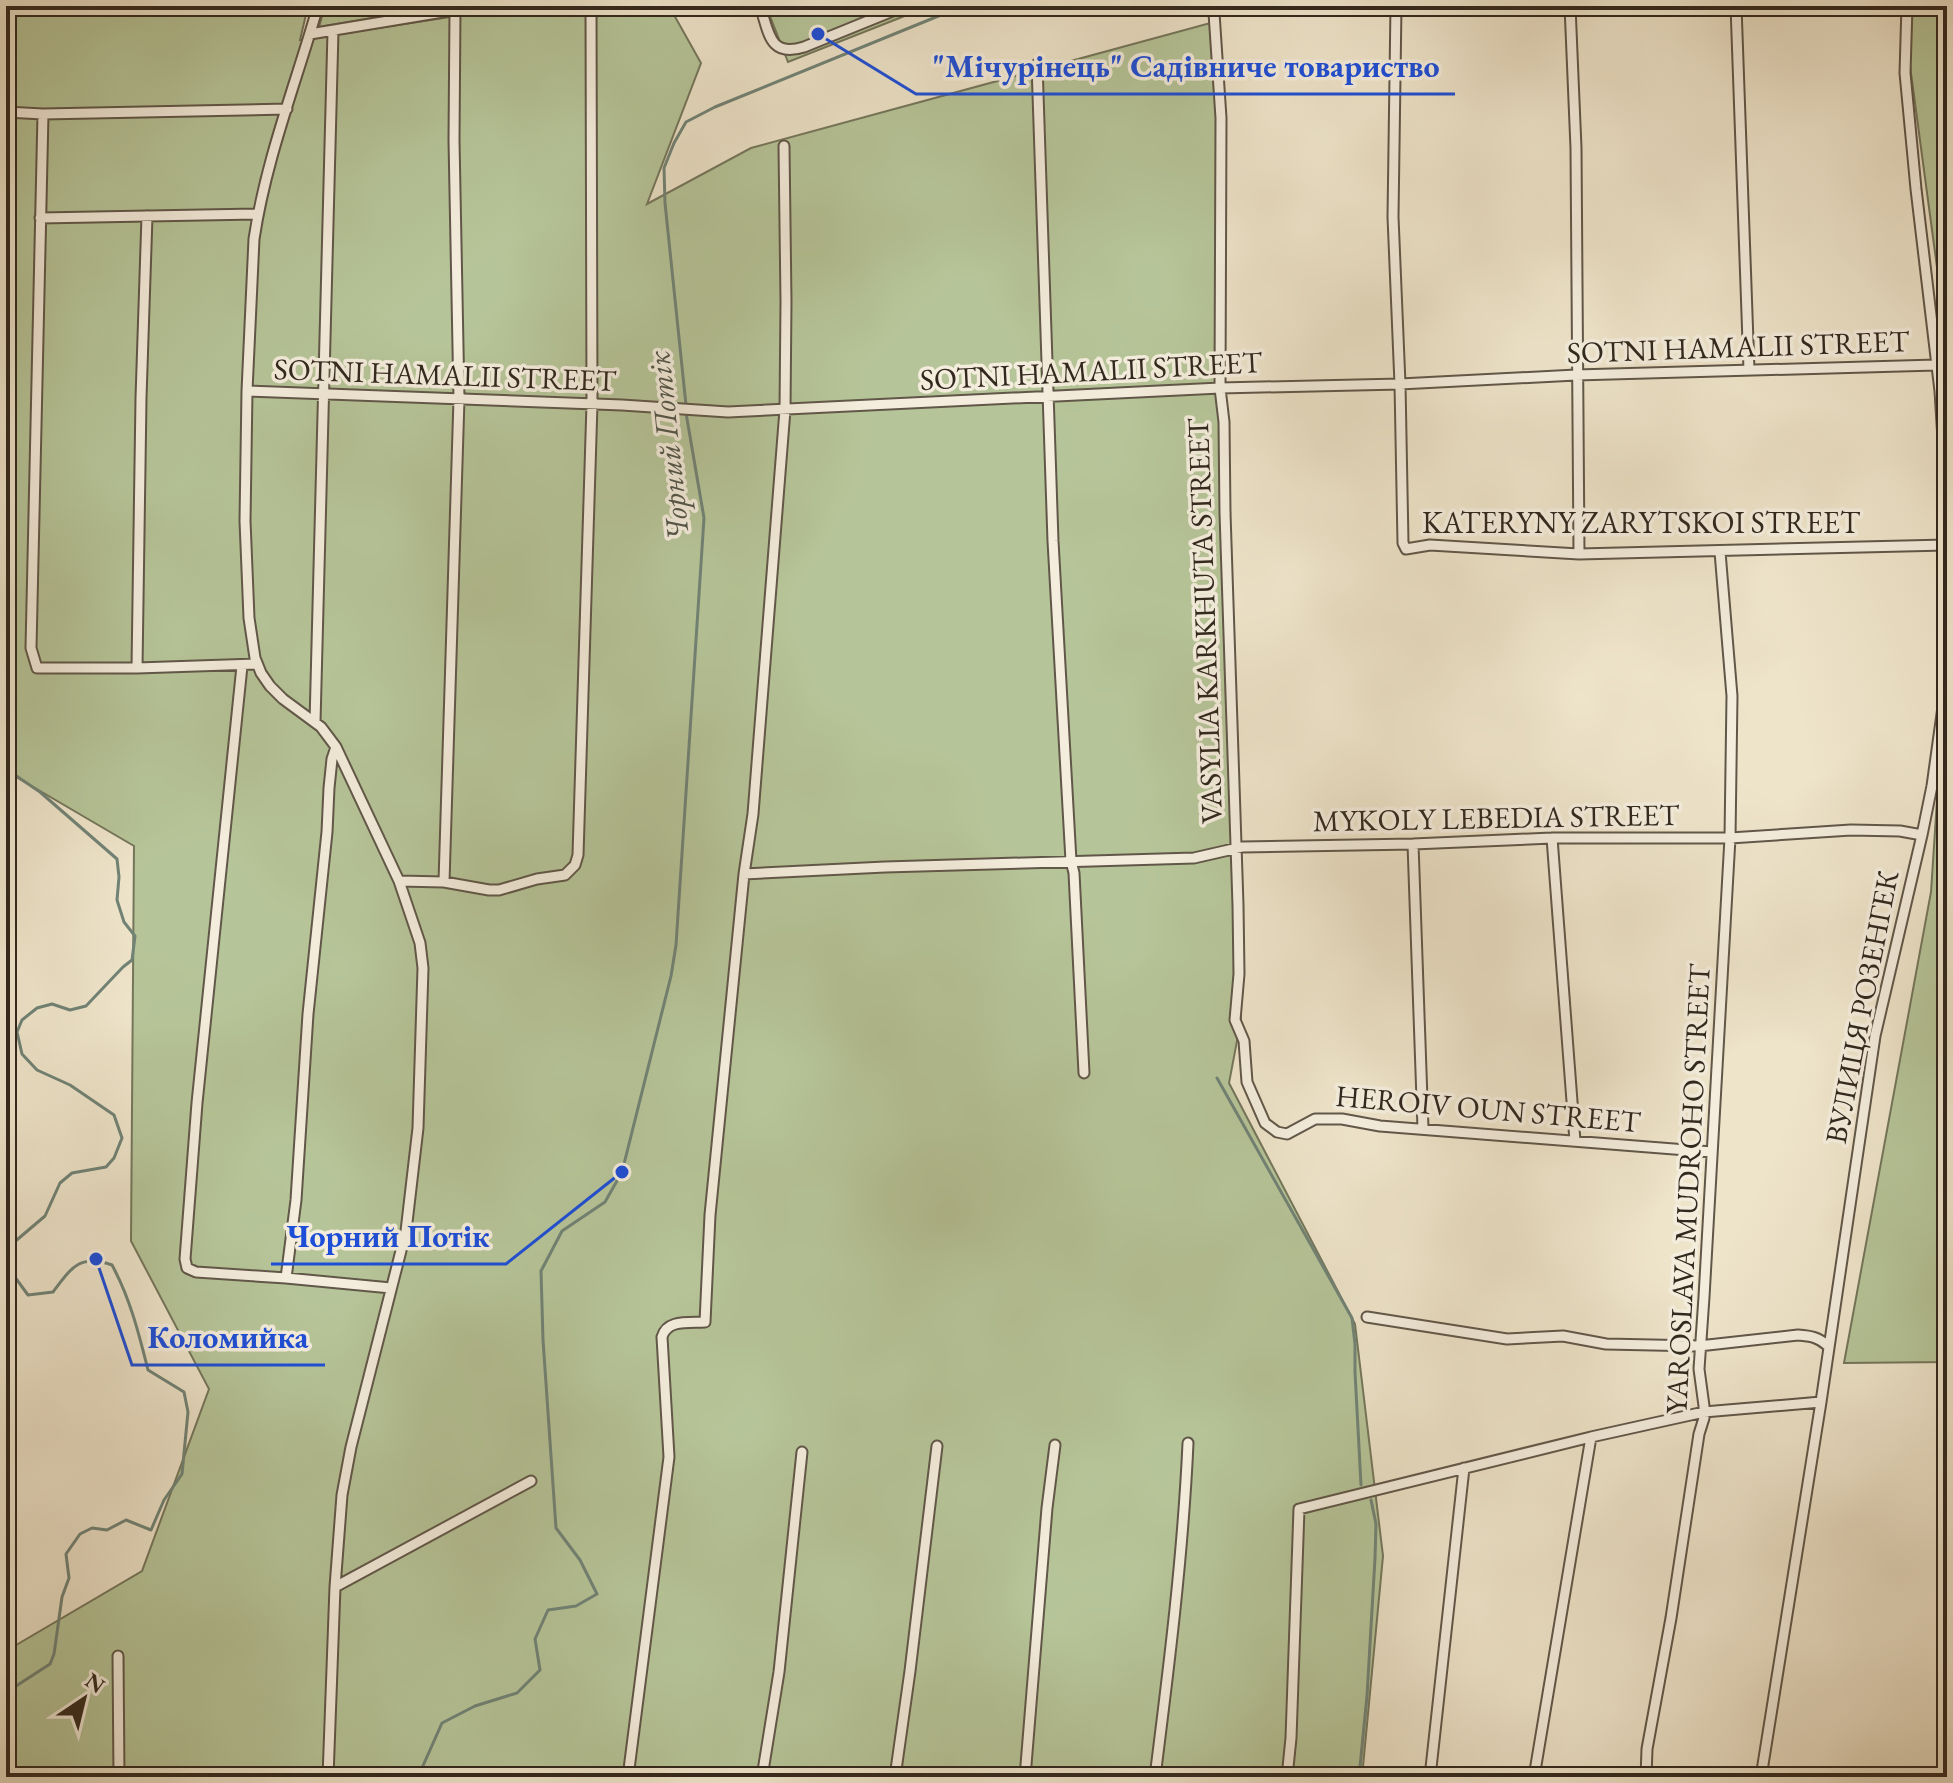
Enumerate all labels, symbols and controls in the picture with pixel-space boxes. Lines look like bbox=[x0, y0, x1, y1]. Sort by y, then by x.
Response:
callout: "Мічурінець" Садівниче товариство bbox=[916, 38, 1455, 94]
text: "Мічурінець" Садівниче товариство bbox=[932, 45, 1440, 87]
street label: SOTNI HAMALII STREET bbox=[1566, 321, 1911, 372]
street label: SOTNI HAMALII STREET bbox=[919, 342, 1264, 399]
water label: Чорний Потік bbox=[637, 348, 699, 543]
street label: SOTNI HAMALII STREET bbox=[273, 349, 618, 400]
street label: VASYLIA KARKHUTA STREET bbox=[1178, 417, 1231, 825]
street label: KATERYNY ZARYTSKOI STREET bbox=[1422, 503, 1861, 542]
street label: MYKOLY LEBEDIA STREET bbox=[1312, 795, 1680, 840]
street label: ВУЛИЦЯ РОЗЕНГЕК bbox=[1816, 867, 1907, 1147]
street label: YAROSLAVA MUDROHO STREET bbox=[1656, 962, 1719, 1415]
street label: HEROIV OUN STREET bbox=[1334, 1076, 1643, 1141]
callout: Чорний Потік bbox=[271, 1208, 506, 1264]
text: Чорний Потік bbox=[286, 1215, 490, 1257]
callout: Коломийка bbox=[132, 1309, 325, 1365]
text: Коломийка bbox=[147, 1316, 310, 1358]
north arrow bbox=[44, 1659, 124, 1739]
text: N bbox=[80, 1666, 111, 1700]

